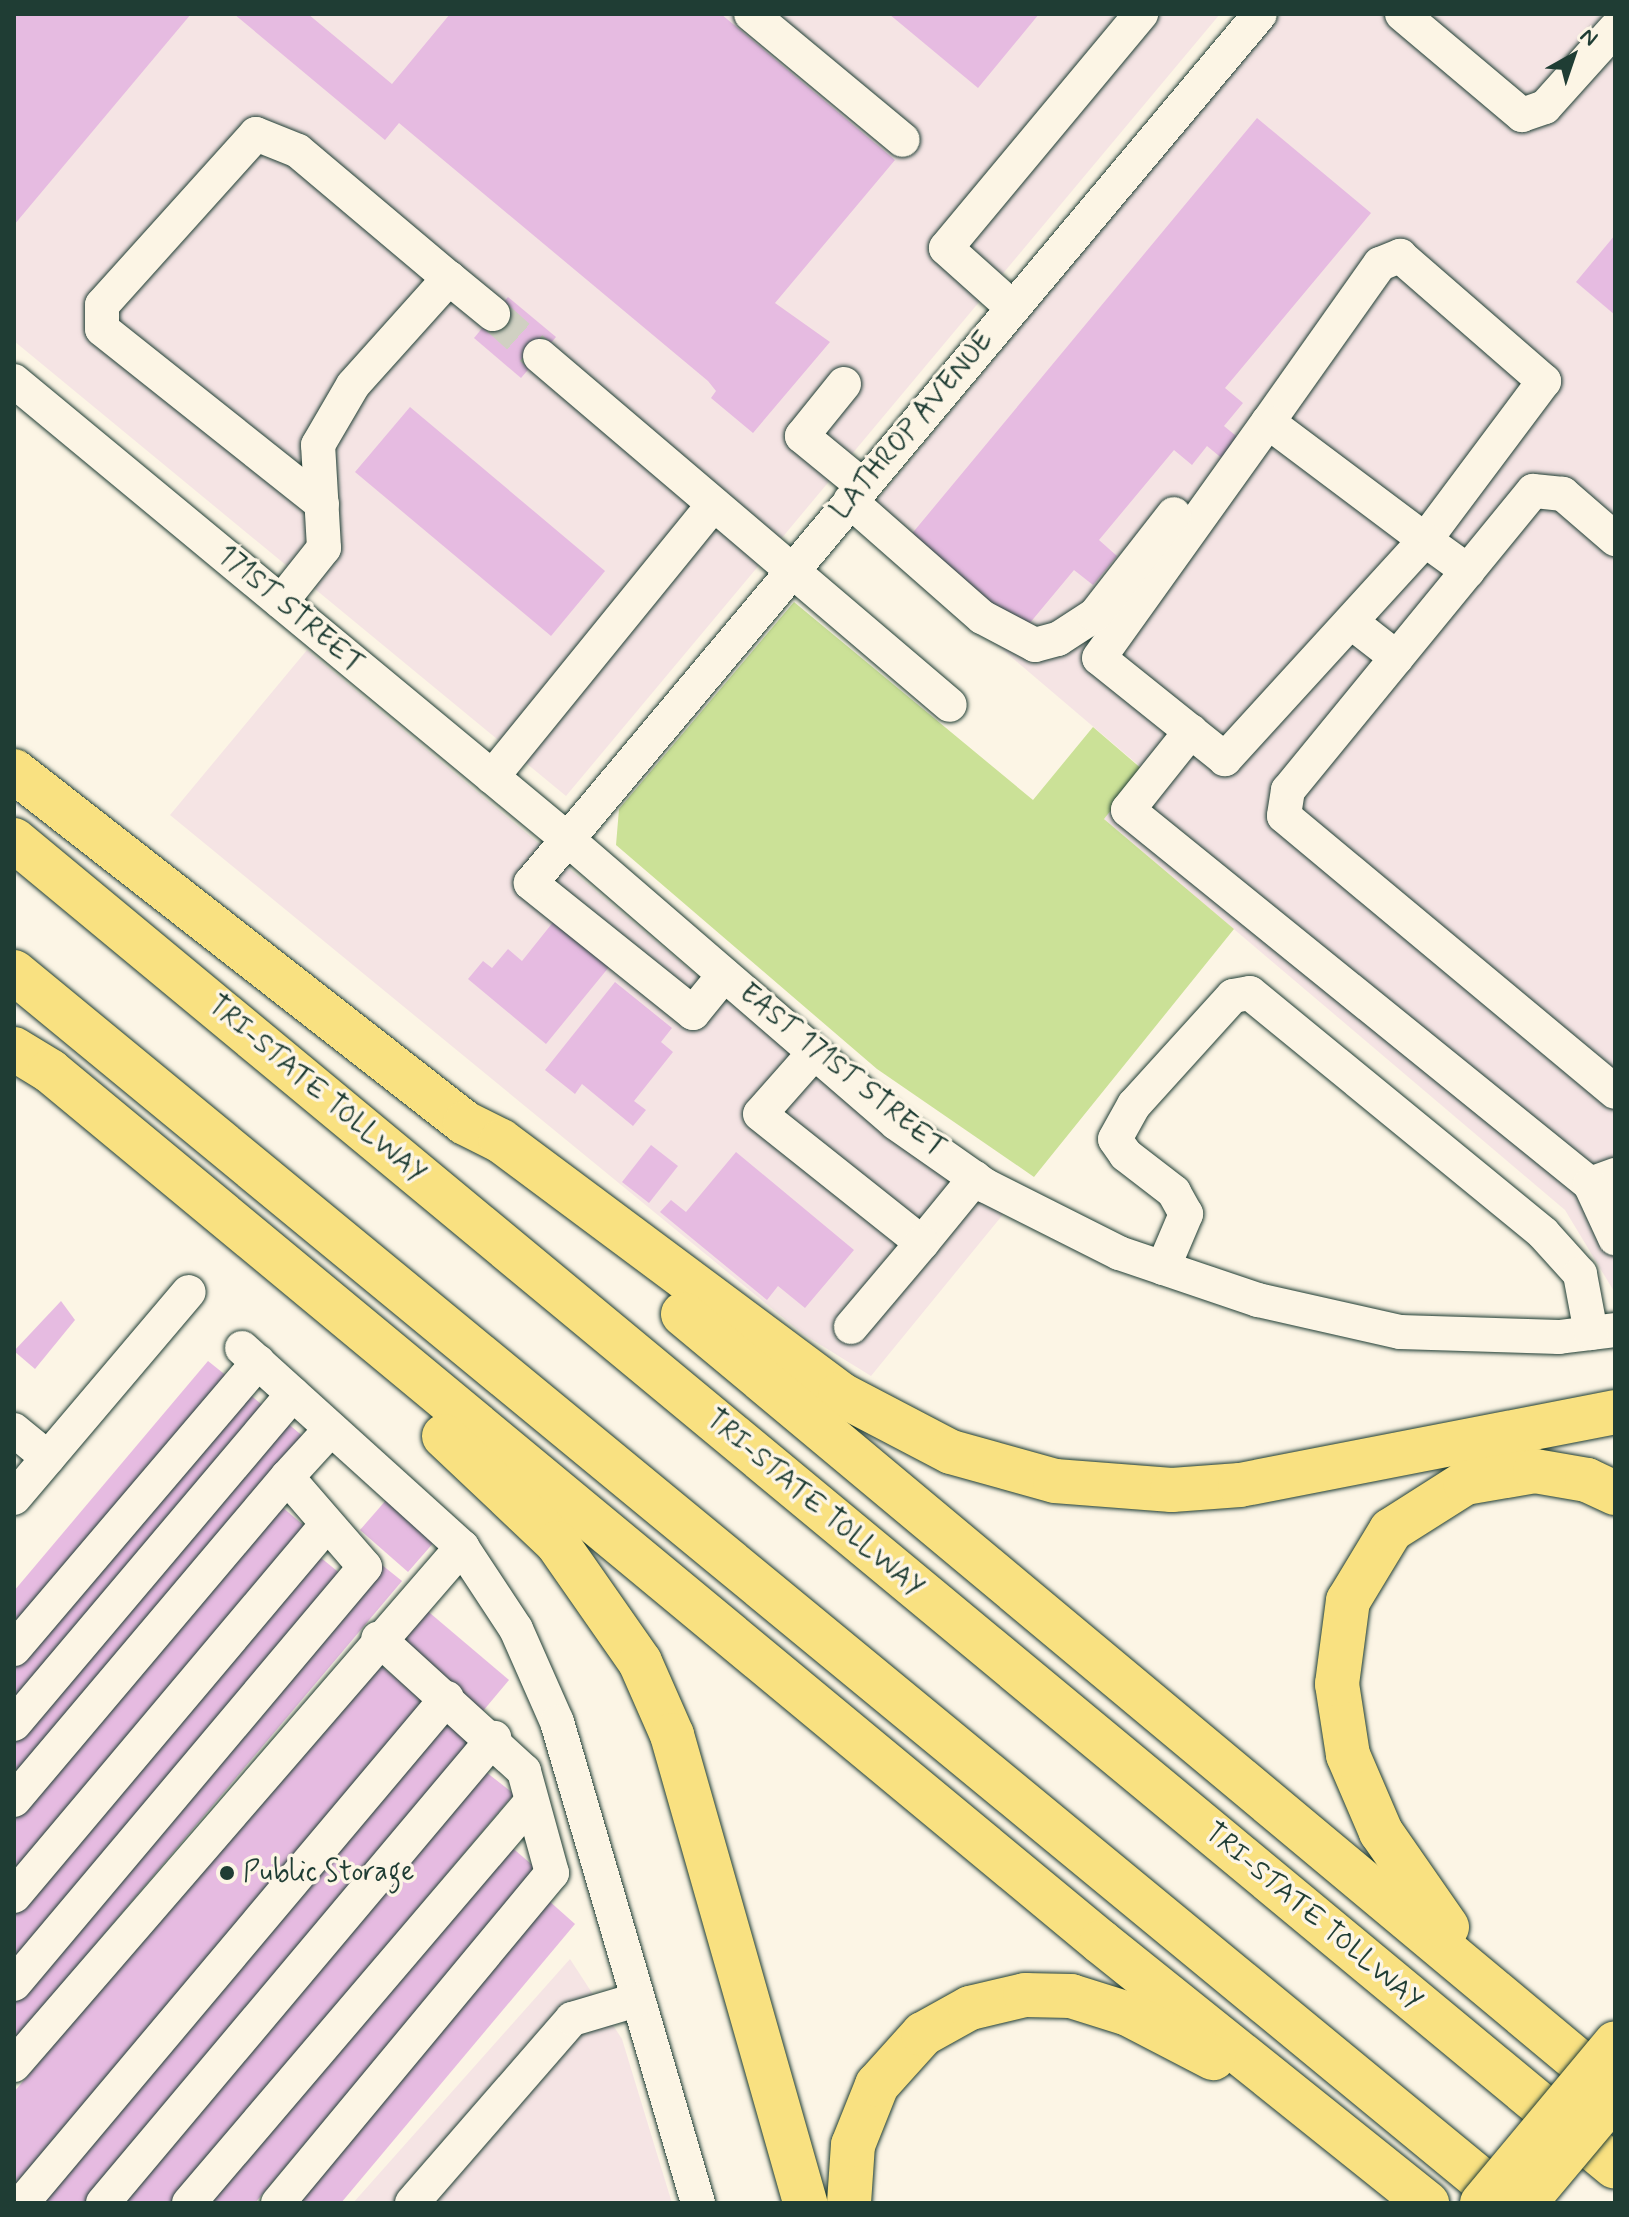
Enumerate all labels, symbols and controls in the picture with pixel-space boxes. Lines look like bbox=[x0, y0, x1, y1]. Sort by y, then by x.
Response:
north arrow bbox=[1533, 16, 1613, 96]
text: N bbox=[1574, 22, 1603, 53]
street label: LATHROP AVENUE bbox=[824, 324, 1002, 528]
street label: 171ST STREET bbox=[209, 538, 371, 682]
street label: EAST 171ST STREET bbox=[730, 976, 954, 1166]
street label: TRI-STATE TOLLWAY bbox=[200, 989, 432, 1191]
street label: TRI-STATE TOLLWAY bbox=[698, 1403, 930, 1605]
street label: TRI-STATE TOLLWAY bbox=[1197, 1816, 1429, 2018]
place label: Public Storage bbox=[243, 1856, 413, 1890]
marker: Public Storage bbox=[218, 1864, 236, 1882]

